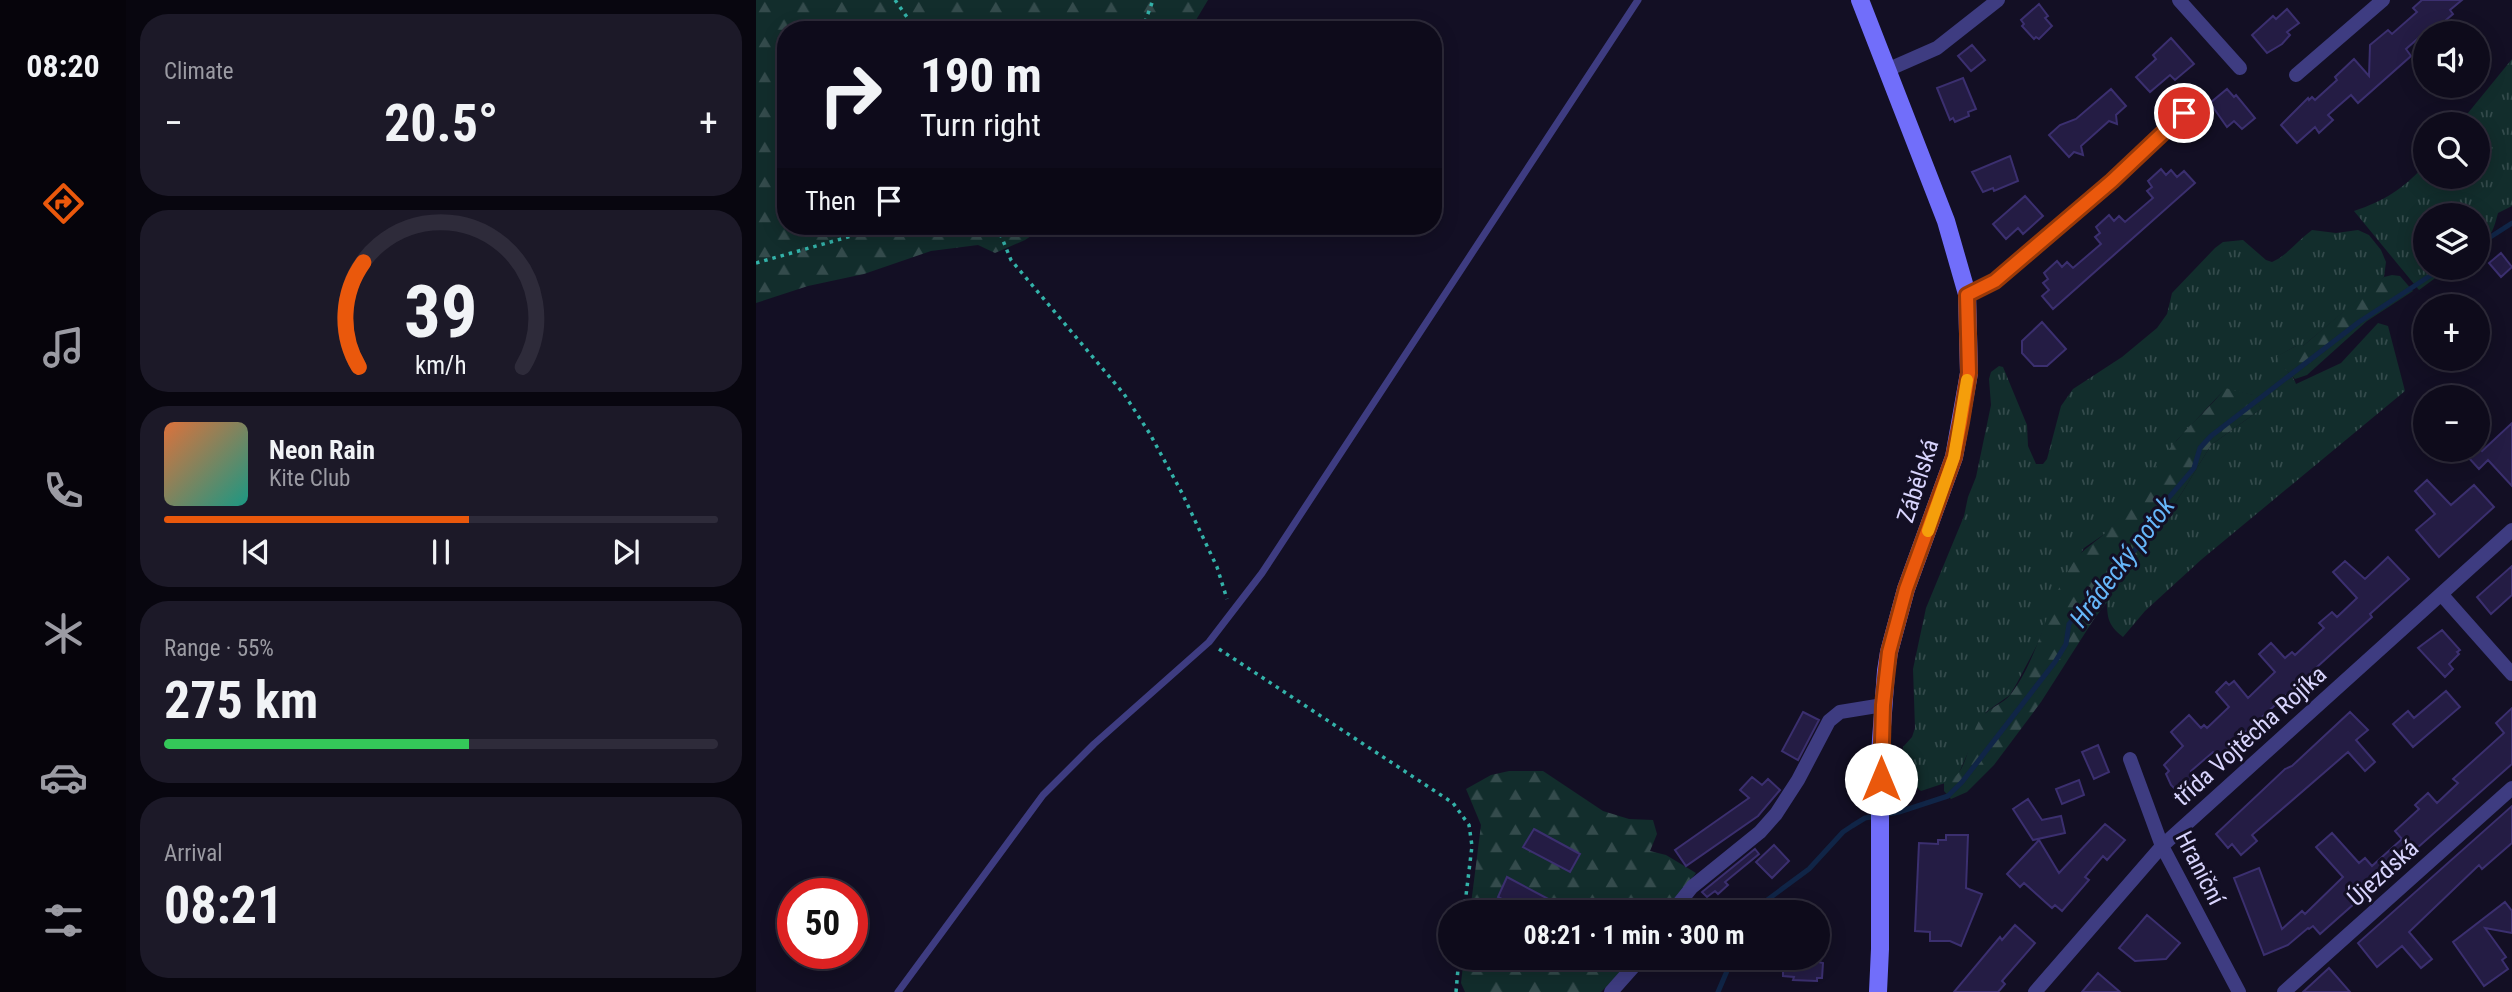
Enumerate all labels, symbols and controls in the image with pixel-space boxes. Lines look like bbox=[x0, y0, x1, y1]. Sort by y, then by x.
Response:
map controls bbox=[2413, 21, 2490, 462]
button: sound bbox=[2413, 21, 2490, 98]
text: 08:20 bbox=[26, 47, 100, 85]
text: 190 m bbox=[920, 47, 1042, 104]
icon: right bbox=[805, 49, 896, 140]
text: Climate bbox=[164, 58, 234, 85]
pin bbox=[2154, 83, 2214, 143]
text: 20.5° bbox=[384, 93, 498, 154]
icon: arrive bbox=[2165, 94, 2203, 132]
text: − bbox=[164, 101, 183, 145]
text: + bbox=[699, 101, 718, 145]
text: Turn right bbox=[920, 106, 1041, 144]
button: search bbox=[2413, 112, 2490, 189]
icon: directions bbox=[39, 179, 88, 228]
icon: arrive bbox=[870, 182, 908, 220]
text: Then bbox=[805, 186, 856, 216]
button: layers bbox=[2413, 203, 2490, 280]
text: 39 bbox=[404, 269, 478, 355]
button: + bbox=[2413, 294, 2490, 371]
icon: music bbox=[39, 323, 88, 372]
text: km/h bbox=[415, 350, 467, 379]
button: − bbox=[2413, 385, 2490, 462]
text: Neon Rain bbox=[269, 435, 375, 465]
street label: Zábělská bbox=[1891, 436, 1945, 526]
text: Kite Club bbox=[269, 465, 350, 492]
icon: phone bbox=[39, 466, 88, 515]
water label: Hrádecký potok bbox=[2063, 491, 2181, 633]
icon: previous bbox=[237, 533, 275, 571]
icon: pause bbox=[422, 533, 460, 571]
icon: next bbox=[607, 533, 645, 571]
icon: climate bbox=[39, 609, 88, 658]
text: Range · 55% bbox=[164, 635, 274, 662]
street label: třída Vojtěcha Rojíka bbox=[2168, 660, 2332, 812]
text: 275 km bbox=[164, 670, 318, 731]
position arrow bbox=[1844, 742, 1918, 816]
icon: car bbox=[39, 753, 88, 802]
street label: Hraniční bbox=[2170, 827, 2231, 911]
street label: Újezdská bbox=[2342, 834, 2424, 912]
text: Arrival bbox=[164, 840, 223, 867]
text: 08:21 bbox=[164, 875, 283, 936]
speed limit sign: 50 bbox=[777, 878, 868, 969]
icon: filters bbox=[39, 896, 88, 945]
text: 08:21 · 1 min · 300 m bbox=[1524, 920, 1744, 950]

